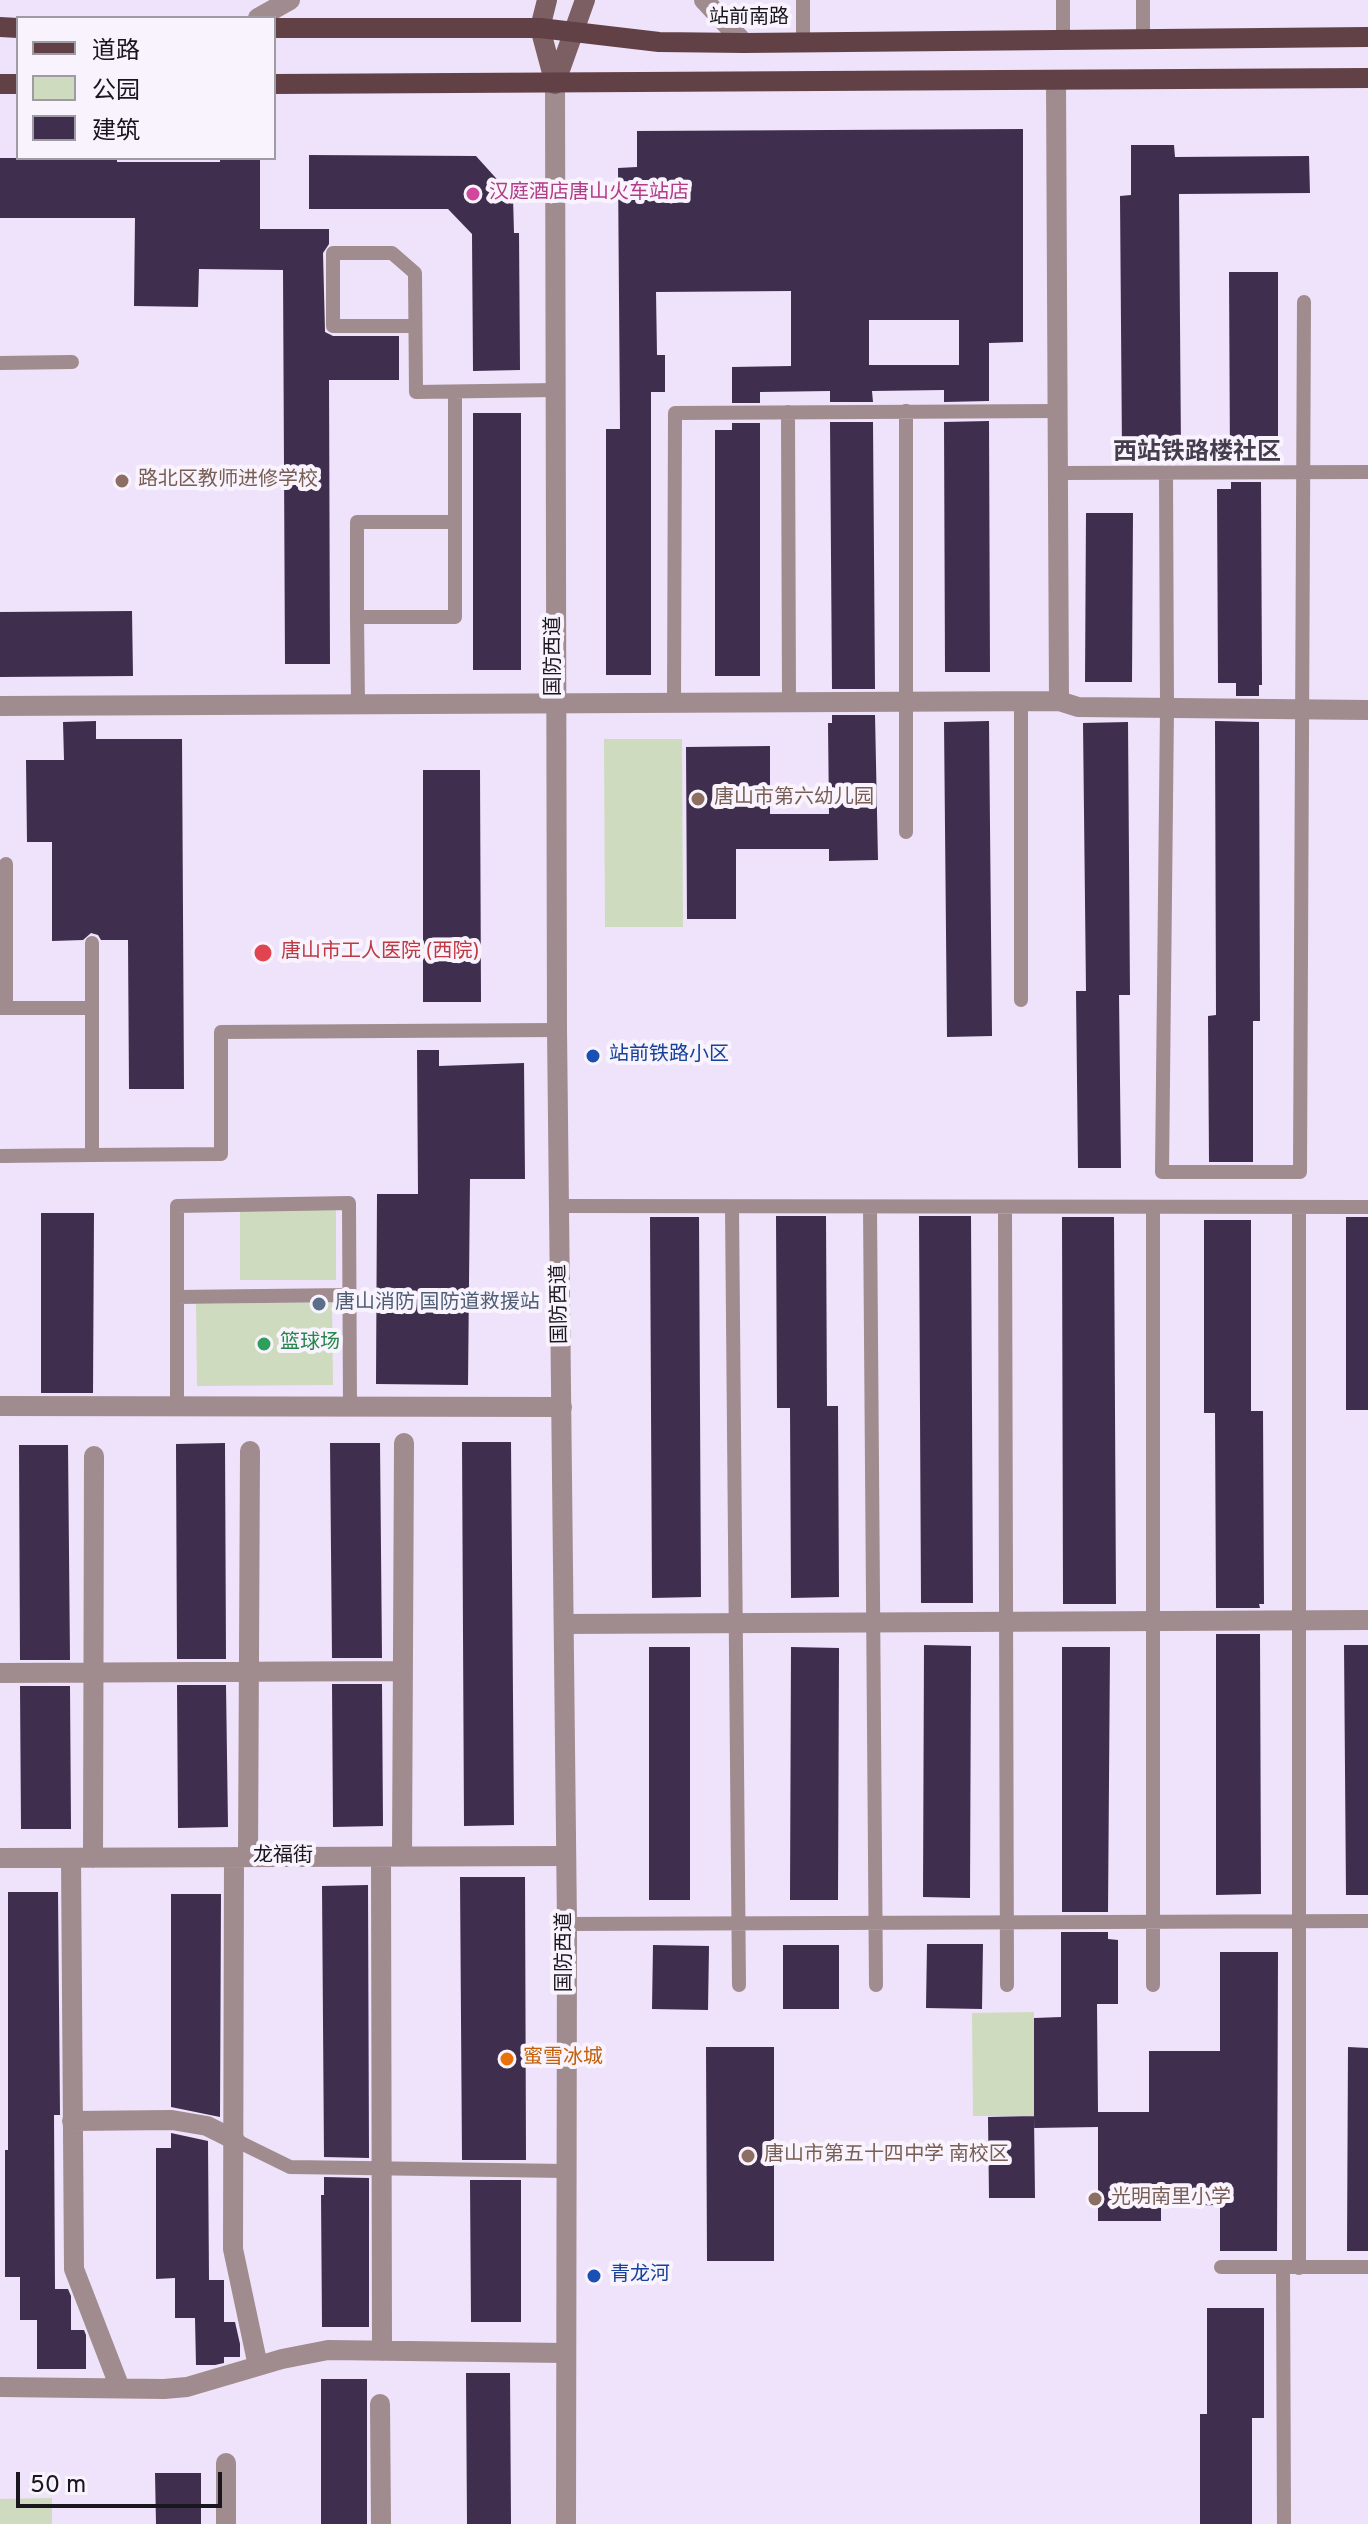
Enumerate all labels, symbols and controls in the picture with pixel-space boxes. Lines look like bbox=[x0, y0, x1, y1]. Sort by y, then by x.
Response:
street label: 站前南路 bbox=[709, 7, 789, 31]
legend bbox=[16, 16, 276, 160]
text: 道路 bbox=[92, 37, 140, 67]
text: 公园 bbox=[92, 77, 140, 107]
text: 建筑 bbox=[92, 117, 140, 147]
place label: 汉庭酒店唐山火车站店 bbox=[489, 182, 689, 206]
marker: 汉庭酒店唐山火车站店 bbox=[464, 185, 482, 203]
district label: 西站铁路楼社区 bbox=[1113, 440, 1281, 468]
place label: 路北区教师进修学校 bbox=[138, 469, 318, 493]
marker: 路北区教师进修学校 bbox=[113, 472, 131, 490]
street label: 国防西道 bbox=[543, 616, 567, 696]
place label: 唐山市第六幼儿园 bbox=[714, 787, 874, 811]
marker: 唐山市第六幼儿园 bbox=[689, 790, 707, 808]
place label: 唐山市工人医院 (西院) bbox=[281, 941, 479, 965]
marker: 唐山市工人医院 (西院) bbox=[252, 942, 274, 964]
place label: 站前铁路小区 bbox=[609, 1044, 729, 1068]
marker: 站前铁路小区 bbox=[584, 1047, 602, 1065]
street label: 国防西道 bbox=[548, 1264, 574, 1344]
place label: 唐山消防 国防道救援站 bbox=[335, 1292, 540, 1316]
marker: 唐山消防 国防道救援站 bbox=[310, 1295, 328, 1313]
place label: 篮球场 bbox=[280, 1332, 340, 1356]
marker: 篮球场 bbox=[255, 1335, 273, 1353]
street label: 龙福街 bbox=[253, 1845, 313, 1869]
street label: 国防西道 bbox=[554, 1912, 578, 1992]
place label: 蜜雪冰城 bbox=[523, 2047, 603, 2071]
marker: 蜜雪冰城 bbox=[498, 2050, 516, 2068]
place label: 唐山市第五十四中学 南校区 bbox=[764, 2144, 1009, 2168]
marker: 唐山市第五十四中学 南校区 bbox=[739, 2147, 757, 2165]
place label: 光明南里小学 bbox=[1111, 2187, 1231, 2211]
marker: 光明南里小学 bbox=[1086, 2190, 1104, 2208]
place label: 青龙河 bbox=[610, 2264, 670, 2288]
marker: 青龙河 bbox=[585, 2267, 603, 2285]
scale bar bbox=[20, 2456, 226, 2506]
text: 50 m bbox=[30, 2471, 86, 2501]

